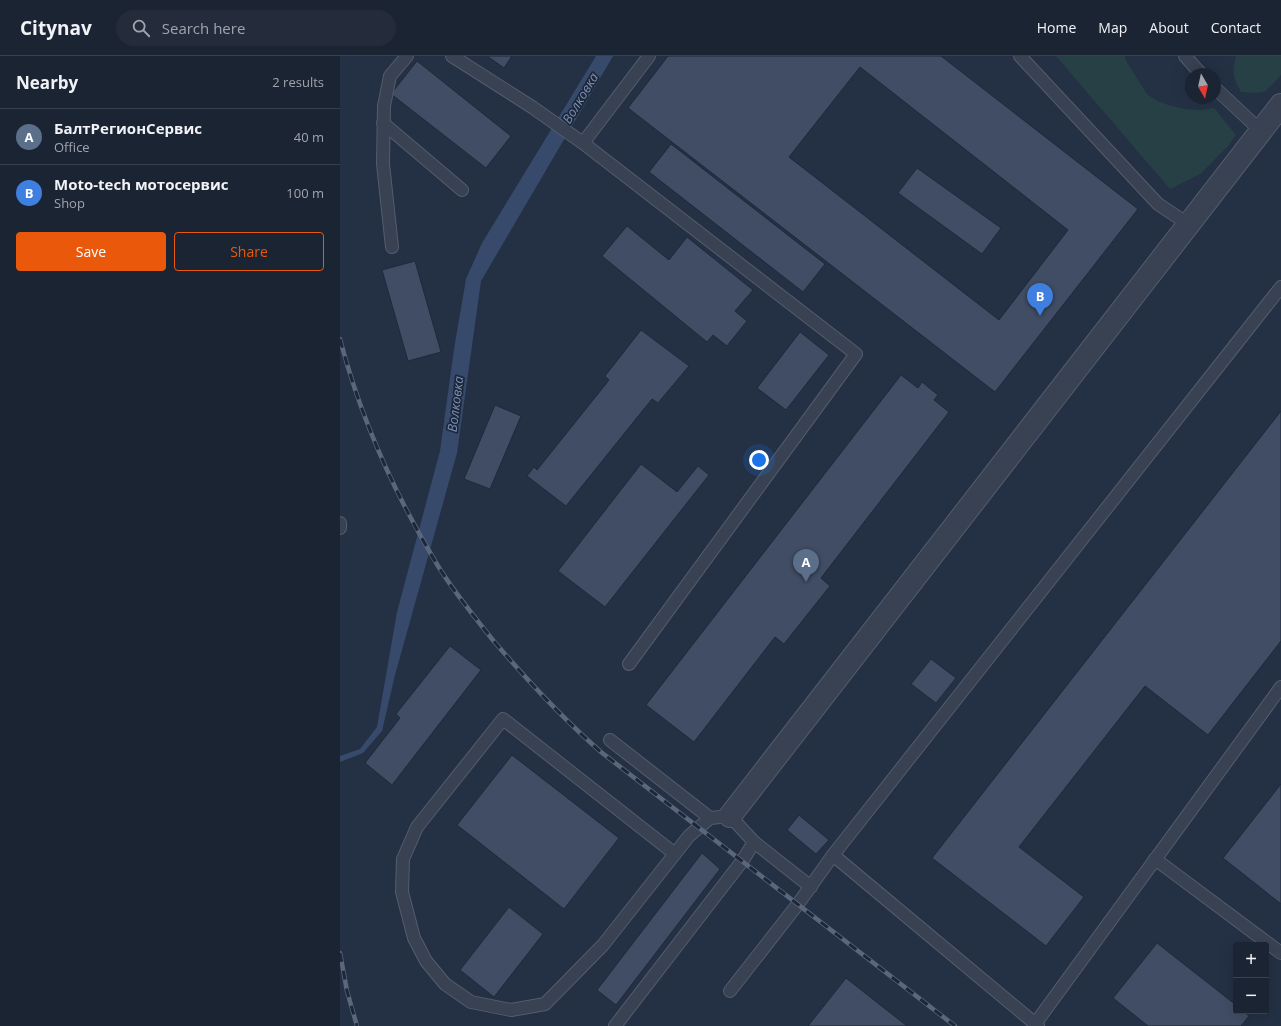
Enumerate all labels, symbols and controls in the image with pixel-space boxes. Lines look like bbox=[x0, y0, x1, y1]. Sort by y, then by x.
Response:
search box bbox=[116, 10, 396, 46]
text: Citynav bbox=[20, 15, 92, 41]
icon: search bbox=[130, 17, 152, 39]
text: Search here bbox=[162, 18, 245, 38]
text: Home bbox=[1037, 18, 1076, 37]
text: Map bbox=[1098, 18, 1127, 37]
text: About bbox=[1149, 18, 1189, 37]
text: Contact bbox=[1211, 18, 1261, 37]
north arrow bbox=[1185, 68, 1221, 104]
water label: Волковка bbox=[558, 69, 603, 127]
text: Nearby bbox=[16, 71, 78, 94]
text: 2 results bbox=[272, 73, 324, 91]
text: БалтРегионСервис bbox=[54, 118, 202, 138]
text: A bbox=[25, 128, 33, 146]
text: 40 m bbox=[294, 128, 324, 146]
text: Office bbox=[54, 138, 90, 156]
text: Moto-tech мотосервис bbox=[54, 174, 228, 194]
text: B bbox=[25, 184, 33, 202]
text: 100 m bbox=[286, 184, 324, 202]
text: Shop bbox=[54, 194, 85, 212]
button: Save bbox=[16, 232, 166, 271]
button: Share bbox=[174, 232, 324, 271]
pin: B bbox=[1027, 283, 1053, 316]
water label: Волковка bbox=[443, 374, 467, 433]
your location bbox=[749, 450, 769, 470]
pin: A bbox=[793, 549, 819, 582]
map controls bbox=[1233, 942, 1269, 1014]
button: + bbox=[1233, 942, 1269, 978]
button: − bbox=[1233, 978, 1269, 1014]

